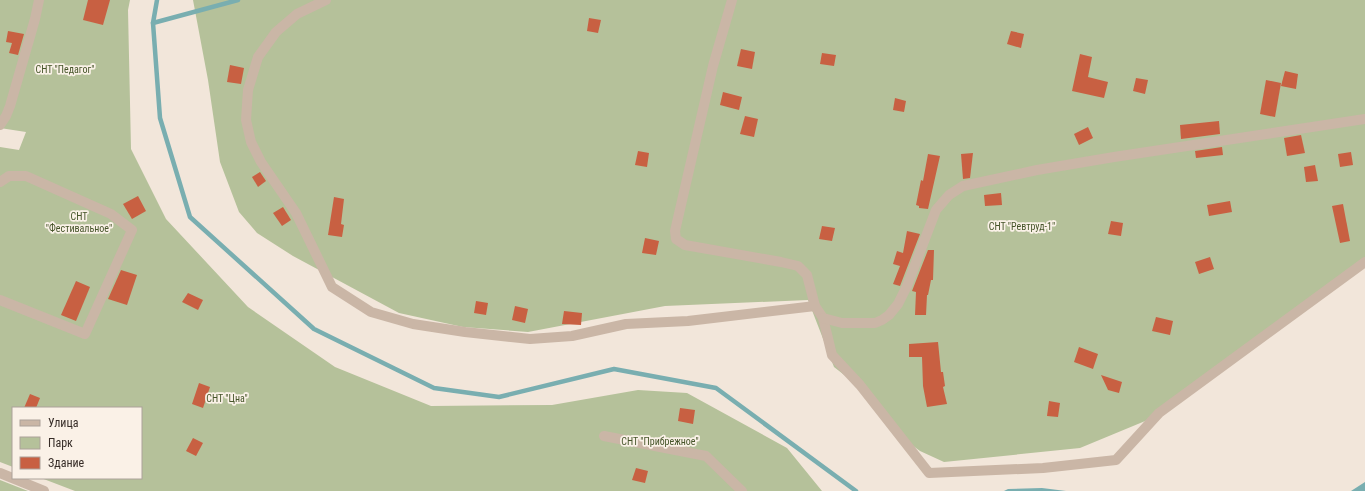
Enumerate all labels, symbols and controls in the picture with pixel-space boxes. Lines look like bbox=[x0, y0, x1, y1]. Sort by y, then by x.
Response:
park label: СНТ "Педагог" bbox=[36, 64, 94, 75]
park label: СНТ "Фестивальное" bbox=[46, 211, 112, 234]
park label: СНТ "Ревтруд-1" bbox=[989, 221, 1055, 232]
park label: СНТ "Цна" bbox=[206, 393, 248, 404]
legend bbox=[12, 407, 142, 479]
text: Улица bbox=[48, 416, 79, 430]
text: Парк bbox=[48, 436, 73, 450]
park label: СНТ "Прибрежное" bbox=[621, 436, 699, 447]
text: Здание bbox=[48, 456, 85, 470]

